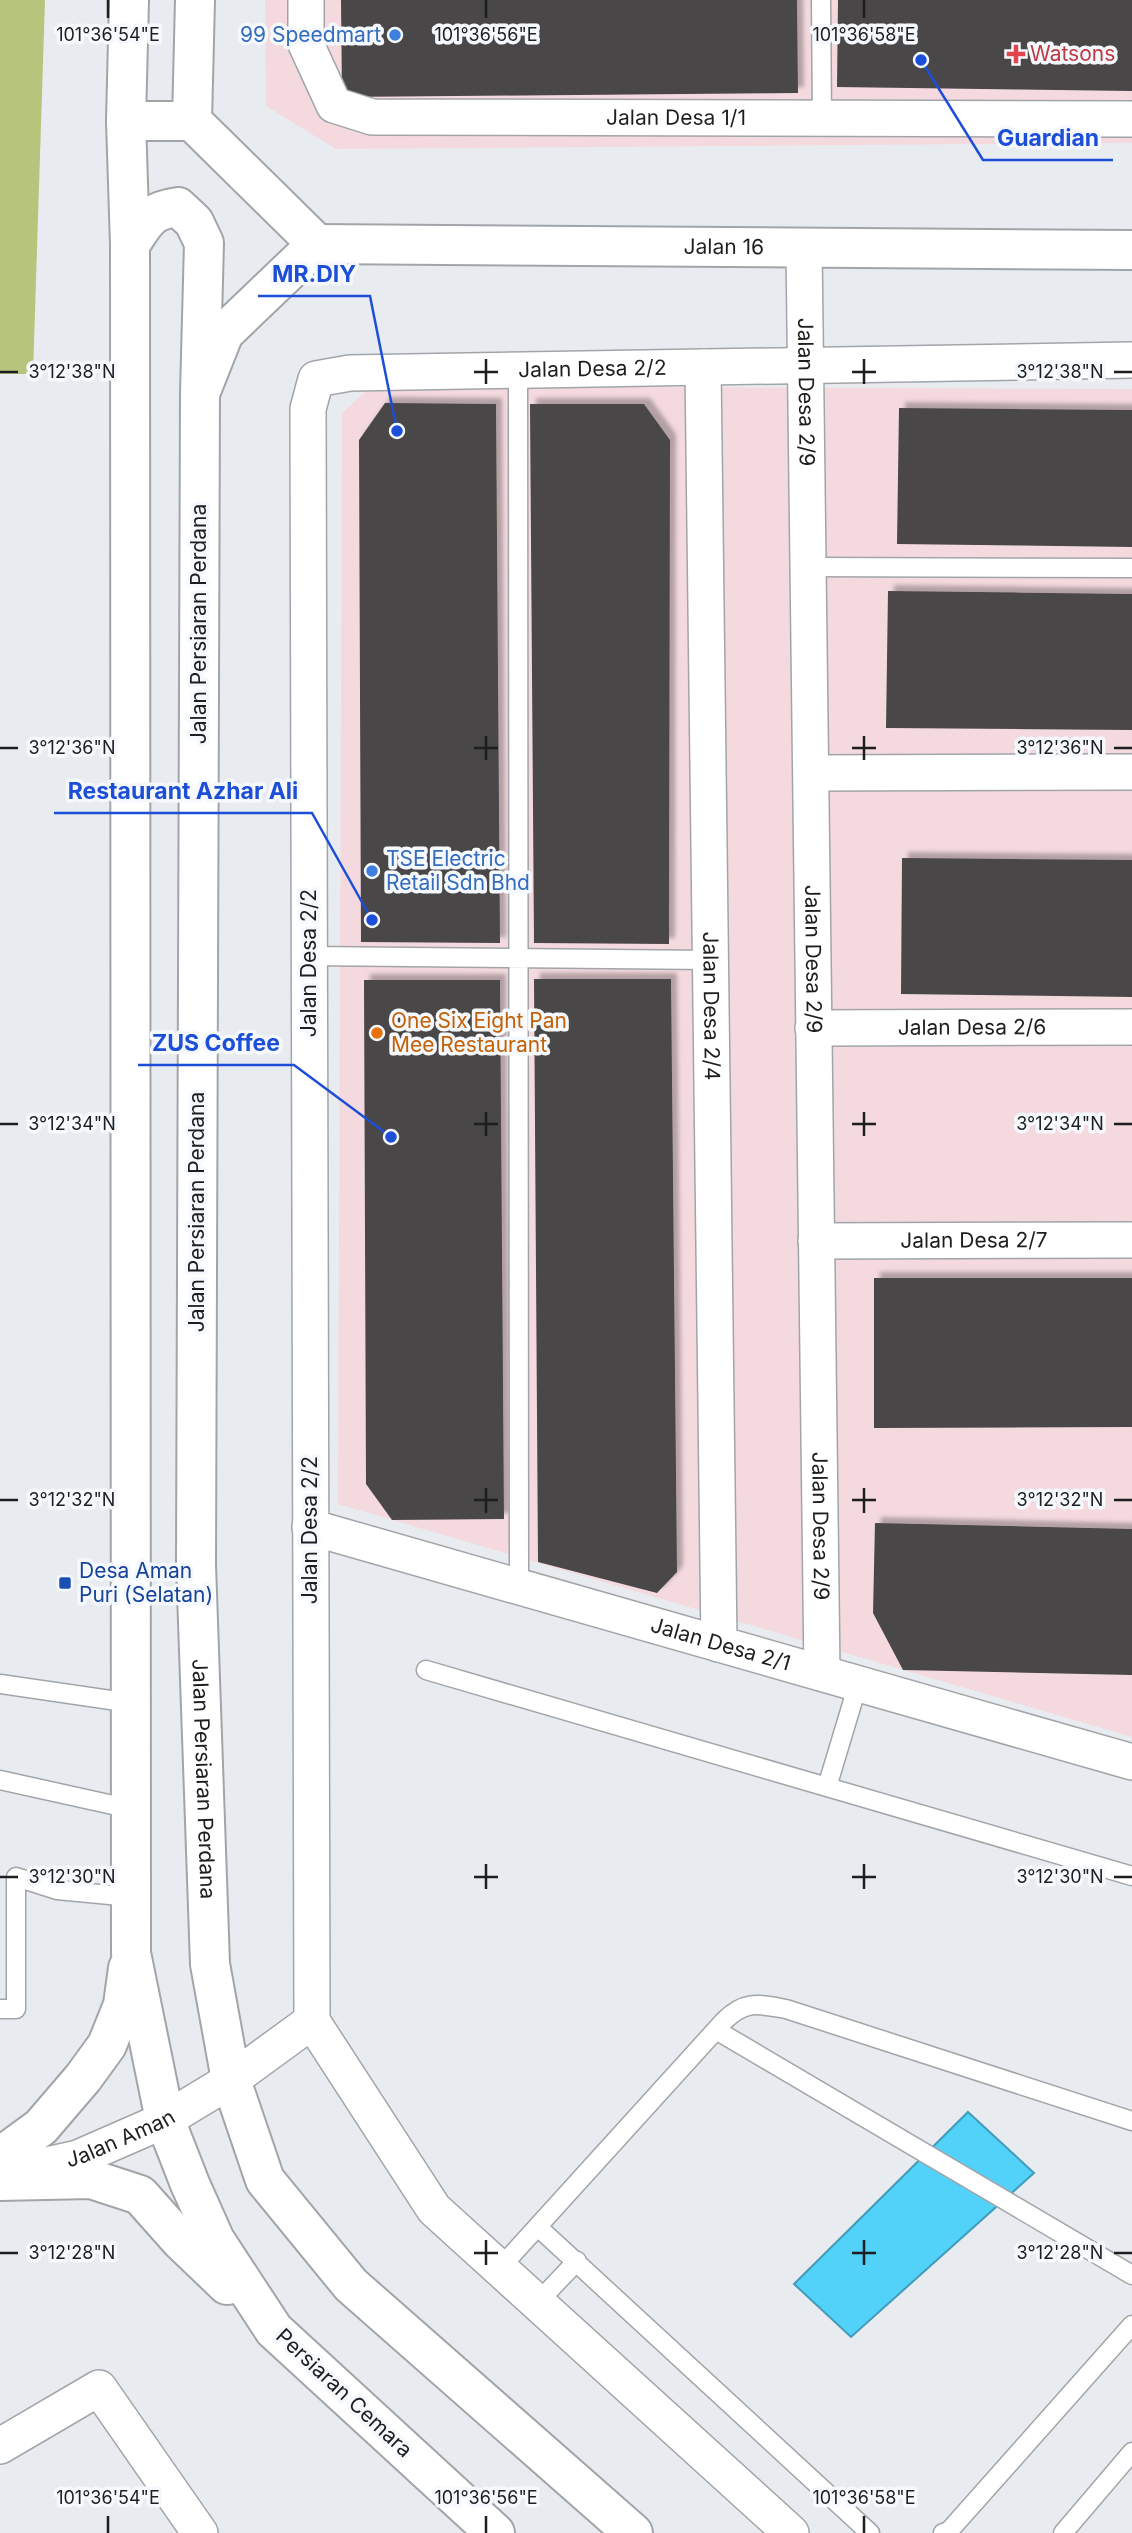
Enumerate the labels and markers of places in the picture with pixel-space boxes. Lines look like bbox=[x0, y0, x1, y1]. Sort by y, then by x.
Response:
place label: 99 Speedmart bbox=[240, 22, 381, 47]
marker: 99 Speedmart bbox=[387, 27, 403, 43]
place label: Watsons bbox=[1030, 41, 1115, 66]
marker: Watsons bbox=[1008, 46, 1024, 62]
callout: Guardian bbox=[983, 116, 1113, 160]
callout: MR.DIY bbox=[258, 252, 370, 296]
callout: Restaurant Azhar Ali bbox=[54, 769, 312, 813]
place label: TSE Electric Retail Sdn Bhd bbox=[386, 846, 530, 895]
marker: TSE Electric Retail Sdn Bhd bbox=[364, 863, 380, 879]
place label: One Six Eight Pan Mee Restaurant bbox=[391, 1008, 567, 1057]
callout: ZUS Coffee bbox=[138, 1021, 294, 1065]
marker: One Six Eight Pan Mee Restaurant bbox=[369, 1025, 385, 1041]
place label: Desa Aman Puri (Selatan) bbox=[79, 1558, 213, 1607]
marker: Desa Aman Puri (Selatan) bbox=[57, 1575, 73, 1591]

